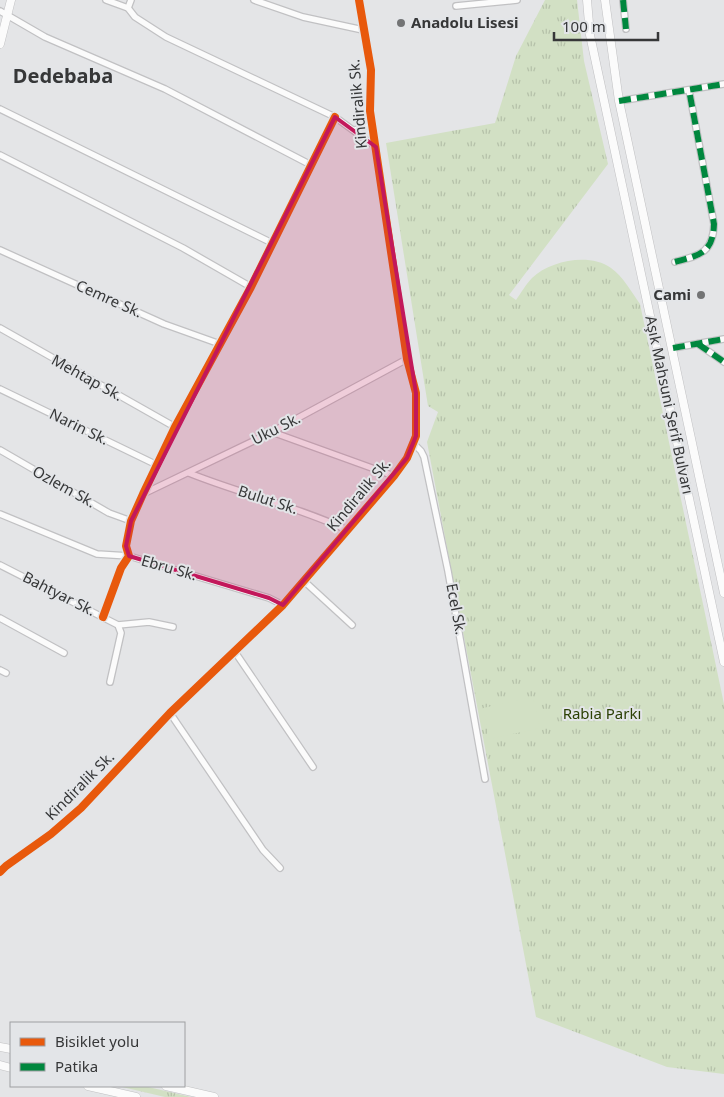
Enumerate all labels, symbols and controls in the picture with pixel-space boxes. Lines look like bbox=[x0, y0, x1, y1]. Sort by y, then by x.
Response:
scale bar bbox=[554, 10, 658, 42]
place label: Anadolu Lisesi bbox=[411, 12, 518, 32]
text: 100 m bbox=[562, 16, 606, 36]
marker: Anadolu Lisesi bbox=[395, 17, 407, 29]
street label: Kindiralik Sk. bbox=[343, 59, 371, 150]
district label: Dedebaba bbox=[13, 62, 113, 89]
street label: Cemre Sk. bbox=[73, 275, 146, 322]
place label: Cami bbox=[653, 284, 691, 304]
marker: Cami bbox=[695, 289, 707, 301]
street label: Aşık Mahsuni Şerif Bulvarı bbox=[641, 314, 699, 496]
street label: Mehtap Sk. bbox=[48, 349, 127, 405]
street label: Narin Sk. bbox=[47, 403, 112, 449]
street label: Uku Sk. bbox=[248, 407, 303, 449]
street label: Kindiralik Sk. bbox=[322, 454, 395, 535]
street label: Ozlem Sk. bbox=[29, 461, 100, 512]
street label: Bulut Sk. bbox=[236, 480, 301, 518]
street label: Ebru Sk. bbox=[139, 550, 200, 585]
street label: Bahtyar Sk. bbox=[20, 566, 99, 620]
street label: Ecel Sk. bbox=[442, 581, 472, 636]
park label: Rabia Parkı bbox=[563, 703, 641, 723]
street label: Kindiralik Sk. bbox=[40, 746, 118, 824]
legend bbox=[10, 1022, 185, 1087]
text: Bisiklet yolu bbox=[55, 1031, 139, 1051]
text: Patika bbox=[55, 1056, 98, 1076]

